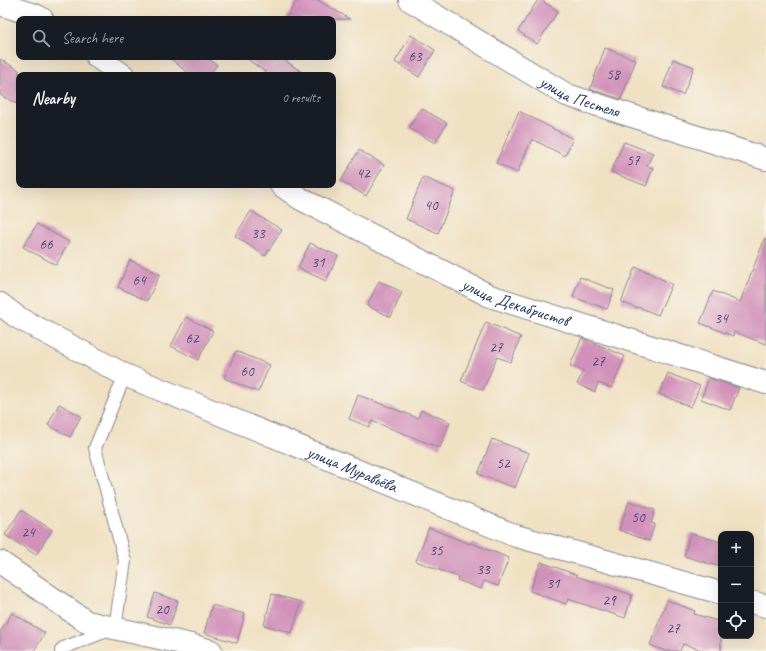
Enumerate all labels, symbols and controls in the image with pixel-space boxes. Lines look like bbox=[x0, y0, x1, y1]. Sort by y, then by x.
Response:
search box bbox=[16, 16, 336, 60]
icon: search bbox=[30, 27, 52, 49]
text: Search here bbox=[62, 29, 123, 48]
house number: 63 bbox=[408, 47, 423, 66]
house number: 58 bbox=[606, 65, 621, 84]
street label: улица Пестеля bbox=[535, 71, 623, 123]
text: Nearby bbox=[32, 88, 75, 109]
text: 0 results bbox=[282, 90, 320, 106]
house number: 57 bbox=[626, 151, 641, 170]
house number: 42 bbox=[356, 164, 371, 183]
house number: 40 bbox=[424, 196, 439, 215]
house number: 33 bbox=[251, 224, 266, 243]
house number: 66 bbox=[39, 235, 54, 254]
house number: 31 bbox=[311, 253, 326, 272]
house number: 64 bbox=[132, 271, 147, 290]
street label: улица Декабристов bbox=[458, 273, 574, 332]
house number: 34 bbox=[714, 309, 729, 328]
house number: 62 bbox=[185, 329, 200, 348]
house number: 27 bbox=[489, 338, 504, 357]
house number: 27 bbox=[591, 352, 606, 371]
house number: 60 bbox=[240, 362, 255, 381]
street label: улица Муравьёва bbox=[303, 441, 402, 498]
house number: 52 bbox=[496, 454, 511, 473]
house number: 50 bbox=[631, 508, 646, 527]
house number: 24 bbox=[21, 523, 36, 542]
map controls bbox=[718, 531, 754, 639]
button: + bbox=[718, 531, 754, 567]
house number: 35 bbox=[429, 541, 444, 560]
house number: 33 bbox=[476, 560, 491, 579]
button: − bbox=[718, 567, 754, 603]
house number: 31 bbox=[546, 574, 561, 593]
house number: 29 bbox=[602, 591, 617, 610]
house number: 20 bbox=[155, 600, 170, 619]
button: locate bbox=[718, 603, 754, 639]
house number: 27 bbox=[666, 619, 681, 638]

